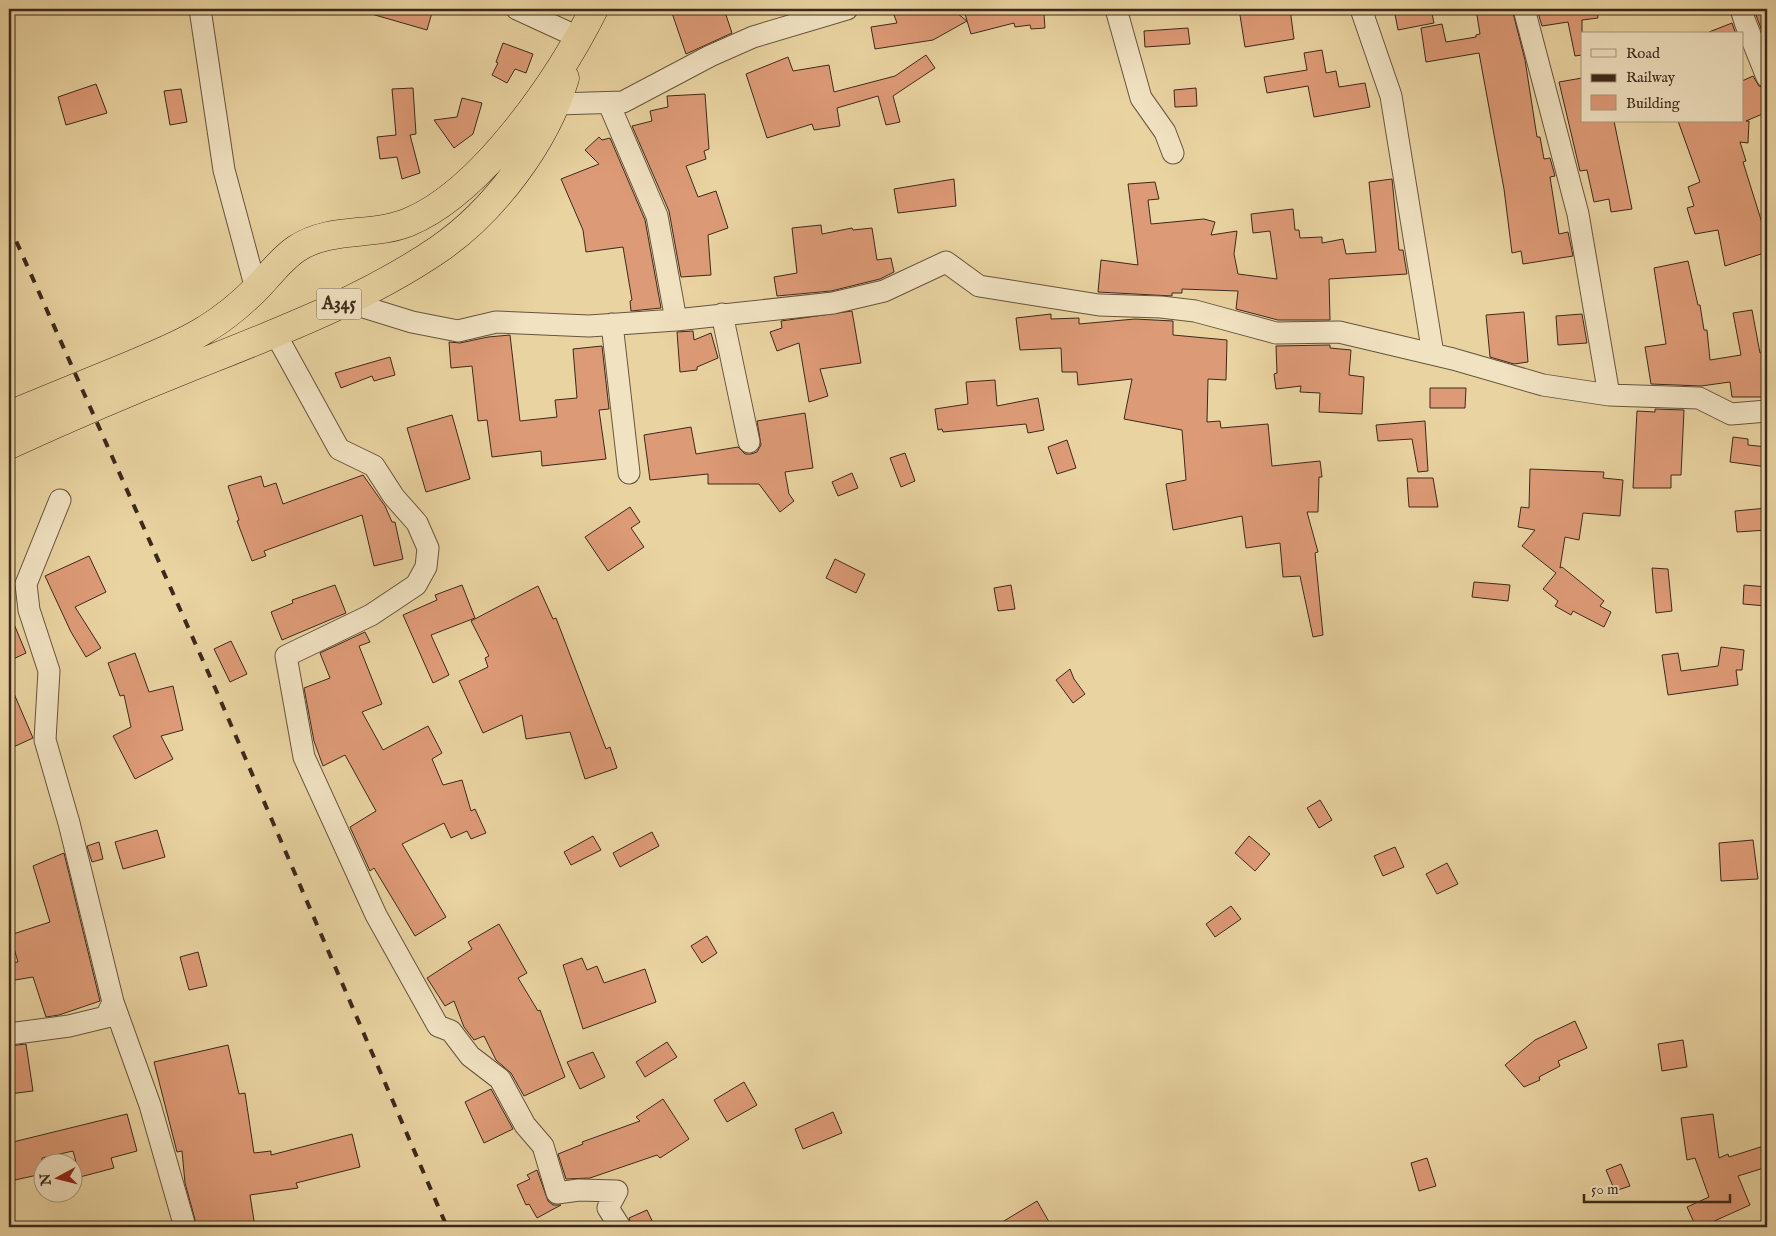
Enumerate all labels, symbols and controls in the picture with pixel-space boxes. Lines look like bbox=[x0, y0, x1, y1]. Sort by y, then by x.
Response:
legend bbox=[1581, 32, 1744, 122]
text: Road bbox=[1626, 44, 1661, 63]
text: Railway bbox=[1626, 68, 1676, 87]
text: Building bbox=[1626, 94, 1681, 113]
road number: A345 bbox=[316, 288, 362, 320]
north arrow bbox=[32, 1154, 82, 1204]
scale bar bbox=[1584, 1171, 1730, 1203]
text: N bbox=[36, 1172, 56, 1188]
text: 50 m bbox=[1591, 1180, 1619, 1199]

